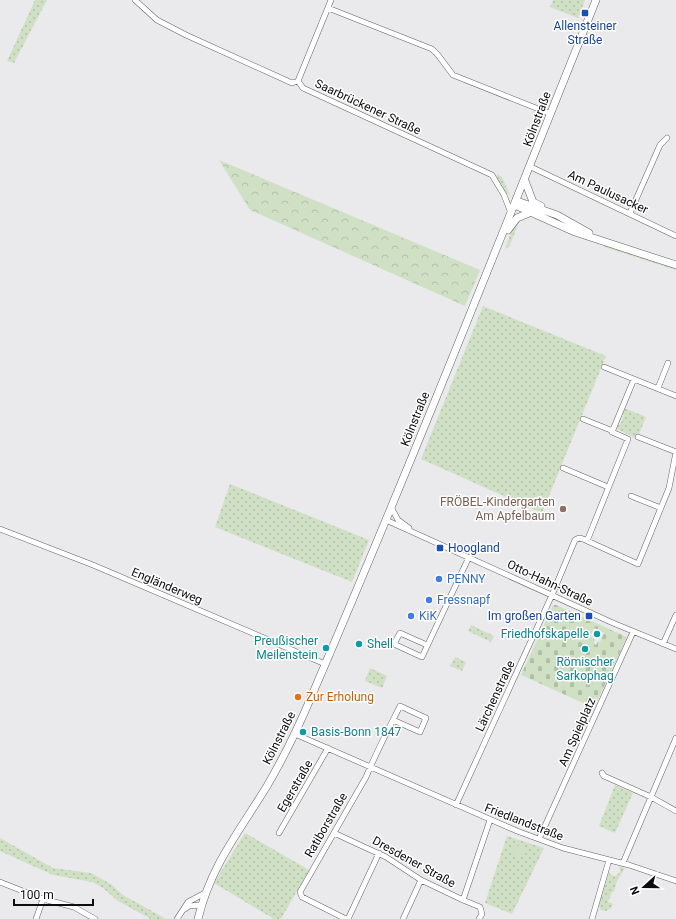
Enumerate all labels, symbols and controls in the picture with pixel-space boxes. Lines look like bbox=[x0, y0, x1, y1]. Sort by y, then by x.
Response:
marker: Allensteiner Straße bbox=[580, 8, 590, 18]
place label: Allensteiner Straße bbox=[553, 19, 617, 47]
street label: Saarbrückener Straße bbox=[313, 76, 423, 138]
street label: Kölnstraße bbox=[520, 90, 554, 148]
street label: Am Paulusacker bbox=[566, 167, 650, 217]
street label: Kölnstraße bbox=[398, 390, 432, 448]
place label: FRÖBEL-Kindergarten Am Apfelbaum bbox=[440, 494, 555, 523]
marker: FRÖBEL-Kindergarten Am Apfelbaum bbox=[558, 504, 568, 514]
place label: Hoogland bbox=[448, 541, 500, 555]
marker: Hoogland bbox=[435, 543, 445, 553]
street label: Otto-Hahn-Straße bbox=[505, 557, 595, 609]
street label: Engländerweg bbox=[129, 565, 205, 607]
place label: PENNY bbox=[447, 572, 486, 586]
marker: PENNY bbox=[434, 574, 444, 584]
place label: Fressnapf bbox=[437, 593, 491, 607]
marker: Fressnapf bbox=[424, 595, 434, 605]
place label: KiK bbox=[419, 609, 437, 623]
place label: Im großen Garten bbox=[488, 609, 581, 623]
marker: KiK bbox=[406, 611, 416, 621]
marker: Im großen Garten bbox=[584, 611, 594, 621]
place label: Friedhofskapelle bbox=[501, 627, 589, 641]
marker: Friedhofskapelle bbox=[592, 629, 602, 639]
place label: Preußischer Meilenstein bbox=[254, 634, 318, 662]
place label: Shell bbox=[367, 637, 393, 651]
marker: Shell bbox=[354, 639, 364, 649]
marker: Preußischer Meilenstein bbox=[321, 643, 331, 653]
marker: Römischer Sarkophag bbox=[580, 644, 590, 654]
place label: Römischer Sarkophag bbox=[556, 655, 614, 683]
street label: Lärchenstraße bbox=[472, 658, 518, 734]
place label: Zur Erholung bbox=[306, 690, 374, 704]
marker: Zur Erholung bbox=[293, 692, 303, 702]
street label: Am Spielplatz bbox=[556, 696, 598, 768]
street label: Kölnstraße bbox=[260, 709, 298, 767]
place label: Basis-Bonn 1847 bbox=[311, 725, 401, 739]
marker: Basis-Bonn 1847 bbox=[298, 727, 308, 737]
street label: Egerstraße bbox=[274, 757, 316, 815]
street label: Ratiborstraße bbox=[302, 790, 350, 860]
street label: Friedlandstraße bbox=[483, 801, 565, 843]
street label: Dresdener Straße bbox=[370, 833, 458, 891]
north arrow bbox=[624, 867, 664, 907]
scale bar bbox=[14, 881, 93, 907]
text: N bbox=[628, 884, 643, 896]
text: 100 m bbox=[20, 888, 54, 902]

